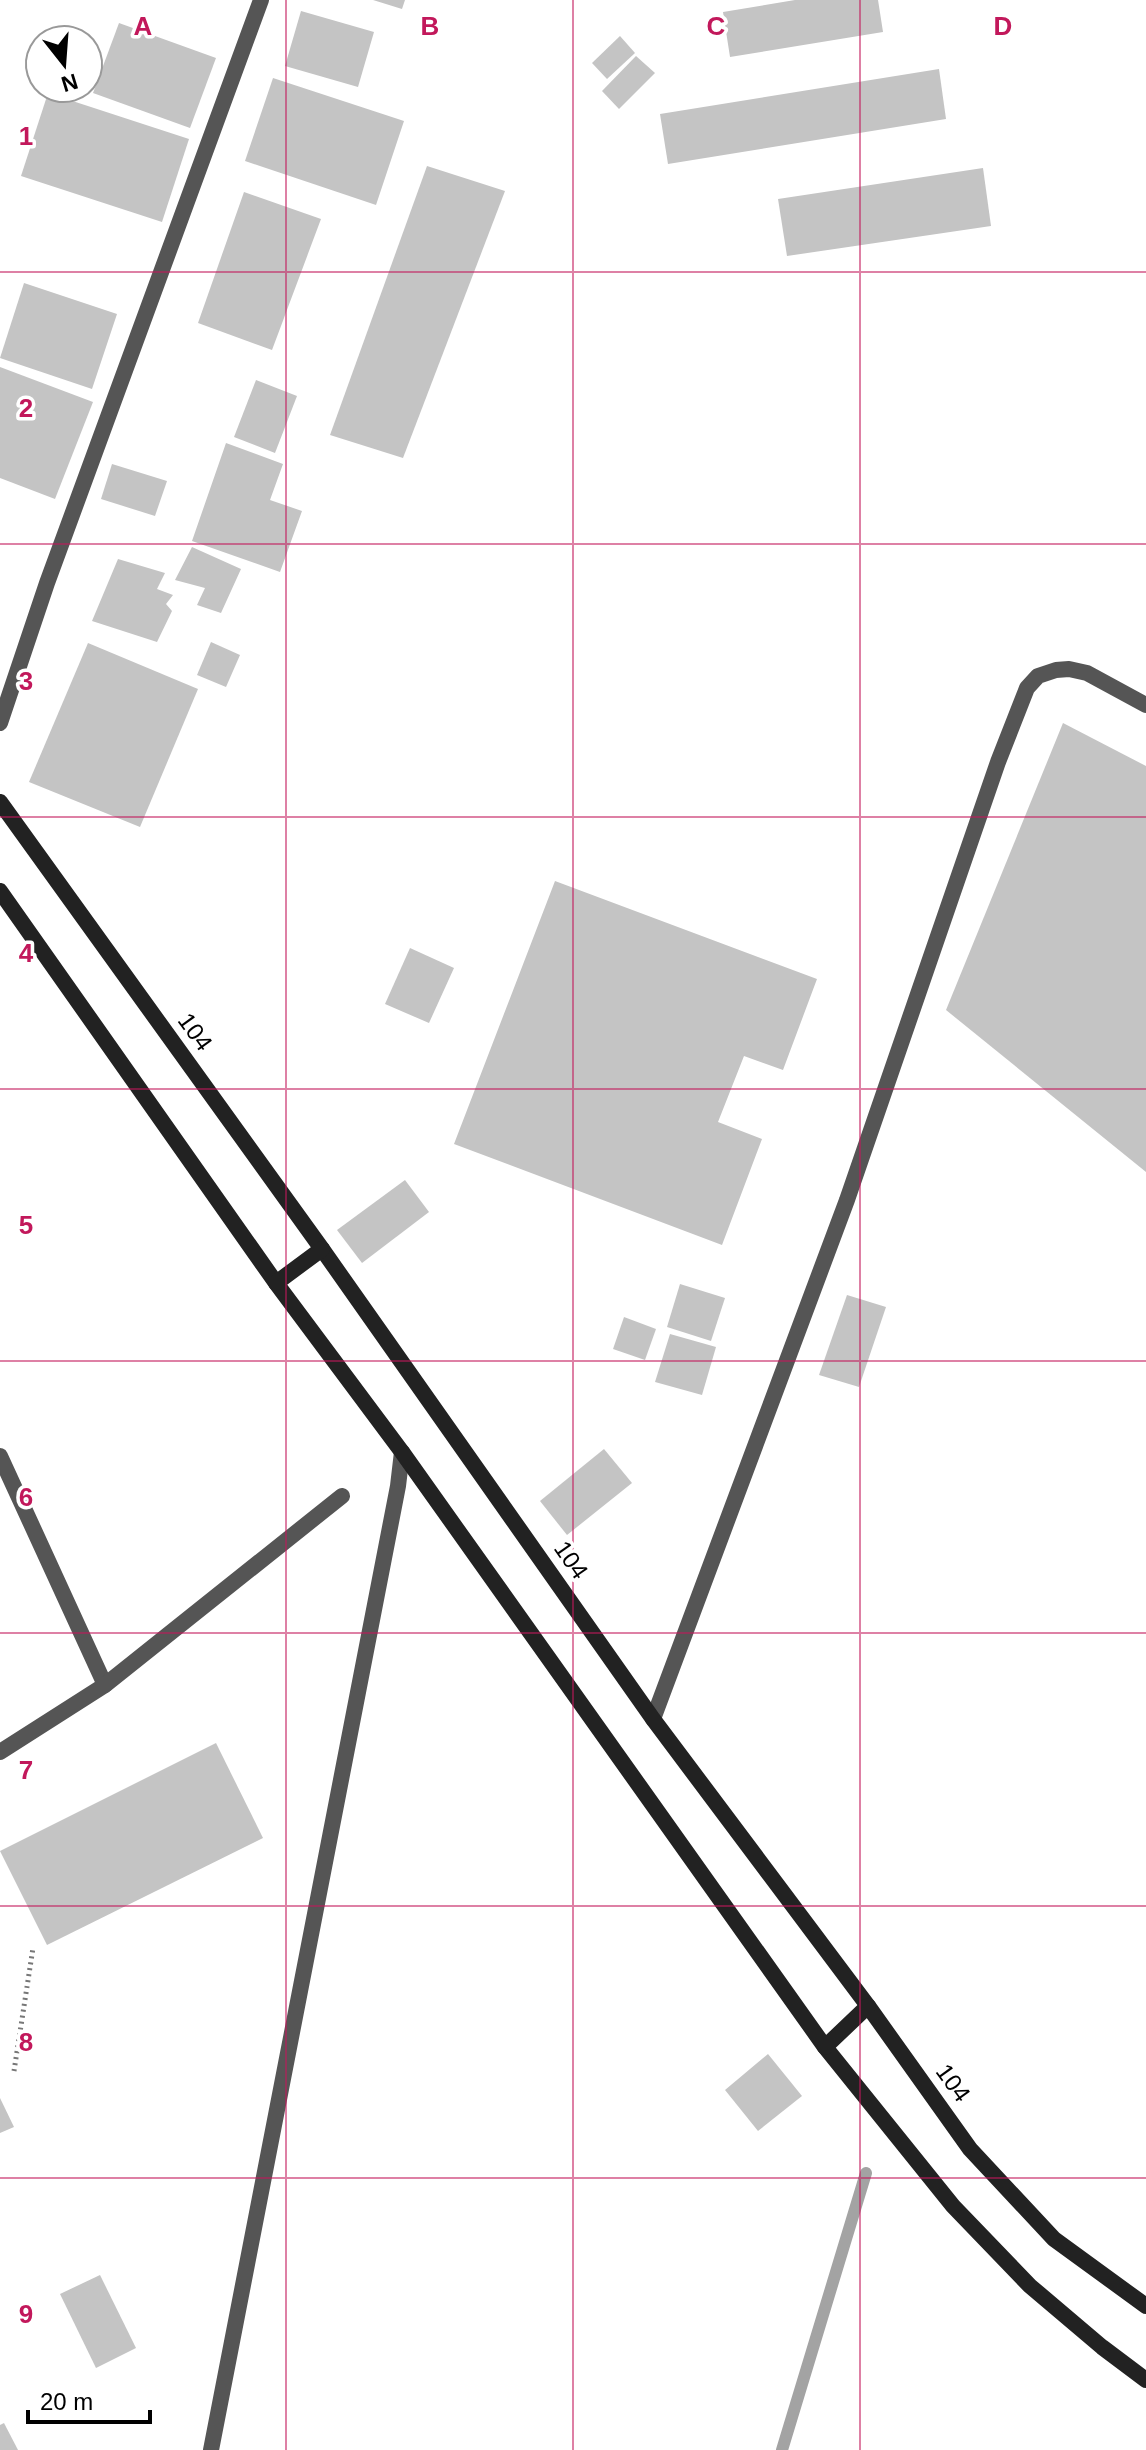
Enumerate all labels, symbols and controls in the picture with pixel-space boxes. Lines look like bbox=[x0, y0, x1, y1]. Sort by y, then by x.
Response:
text: A bbox=[134, 11, 153, 41]
text: B bbox=[421, 11, 439, 41]
text: C bbox=[707, 11, 726, 41]
text: D bbox=[994, 11, 1012, 41]
north arrow bbox=[24, 24, 104, 104]
text: N bbox=[58, 68, 81, 97]
text: 1 bbox=[19, 121, 33, 151]
text: 2 bbox=[19, 393, 33, 423]
text: 3 bbox=[19, 666, 33, 696]
text: 4 bbox=[19, 938, 34, 968]
street label: 104 bbox=[173, 1008, 218, 1056]
text: 5 bbox=[19, 1210, 33, 1240]
text: 6 bbox=[19, 1482, 33, 1512]
street label: 104 bbox=[549, 1536, 594, 1584]
text: 7 bbox=[19, 1755, 33, 1785]
text: 8 bbox=[19, 2027, 33, 2057]
street label: 104 bbox=[931, 2059, 976, 2107]
text: 9 bbox=[19, 2299, 33, 2329]
scale bar bbox=[28, 2374, 150, 2424]
text: 20 m bbox=[40, 2388, 93, 2415]

